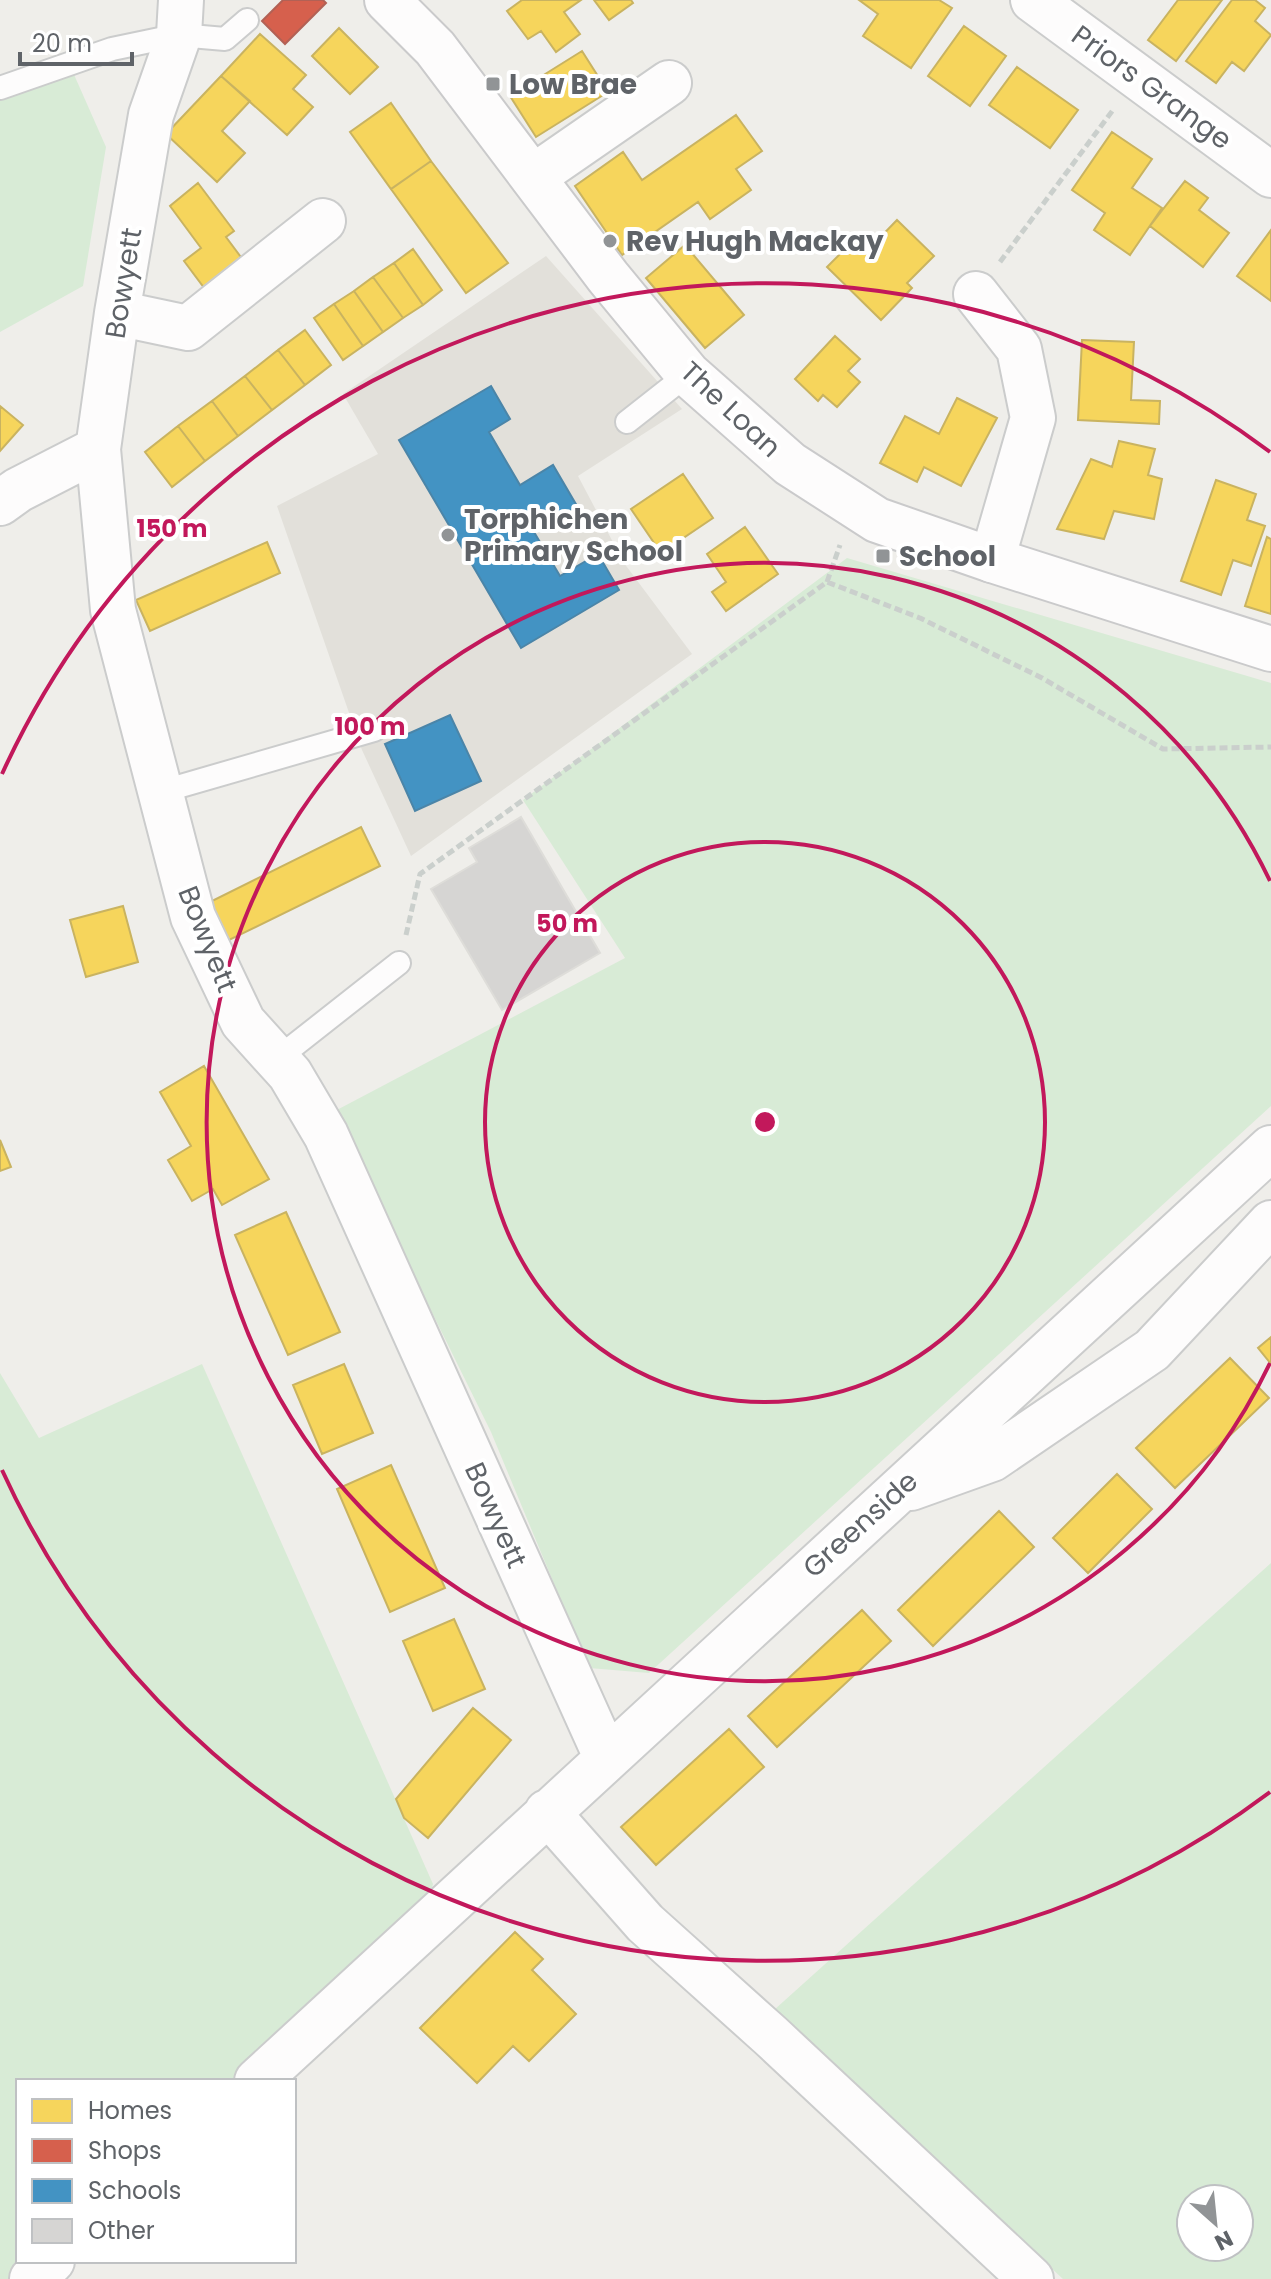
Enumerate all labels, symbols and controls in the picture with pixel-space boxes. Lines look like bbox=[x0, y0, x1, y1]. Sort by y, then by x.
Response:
scale bar bbox=[20, 16, 132, 66]
street label: Priors Grange bbox=[1064, 16, 1240, 159]
text: 20 m bbox=[32, 27, 92, 60]
place label: Low Brae bbox=[509, 65, 637, 104]
marker: Low Brae bbox=[484, 75, 502, 93]
place label: Rev Hugh Mackay bbox=[626, 222, 884, 261]
street label: Bowyett bbox=[96, 225, 151, 341]
marker: Rev Hugh Mackay bbox=[601, 232, 619, 250]
street label: The Loan bbox=[672, 353, 790, 466]
place label: Torphichen Primary School bbox=[464, 500, 683, 571]
text: 150 m bbox=[137, 512, 207, 545]
marker: Torphichen Primary School bbox=[439, 526, 457, 544]
place label: School bbox=[899, 537, 996, 576]
marker: School bbox=[874, 547, 892, 565]
text: 100 m bbox=[335, 710, 405, 743]
street label: Bowyett bbox=[169, 880, 247, 998]
text: 50 m bbox=[536, 907, 598, 940]
centre of rings bbox=[751, 1108, 779, 1136]
street label: Bowyett bbox=[455, 1456, 536, 1574]
street label: Greenside bbox=[794, 1462, 926, 1587]
legend bbox=[16, 2079, 296, 2263]
text: Homes bbox=[88, 2094, 172, 2127]
text: Shops bbox=[88, 2134, 162, 2167]
text: Schools bbox=[88, 2174, 181, 2207]
north arrow bbox=[1175, 2183, 1255, 2263]
text: Other bbox=[88, 2214, 155, 2247]
text: N bbox=[1209, 2223, 1238, 2258]

